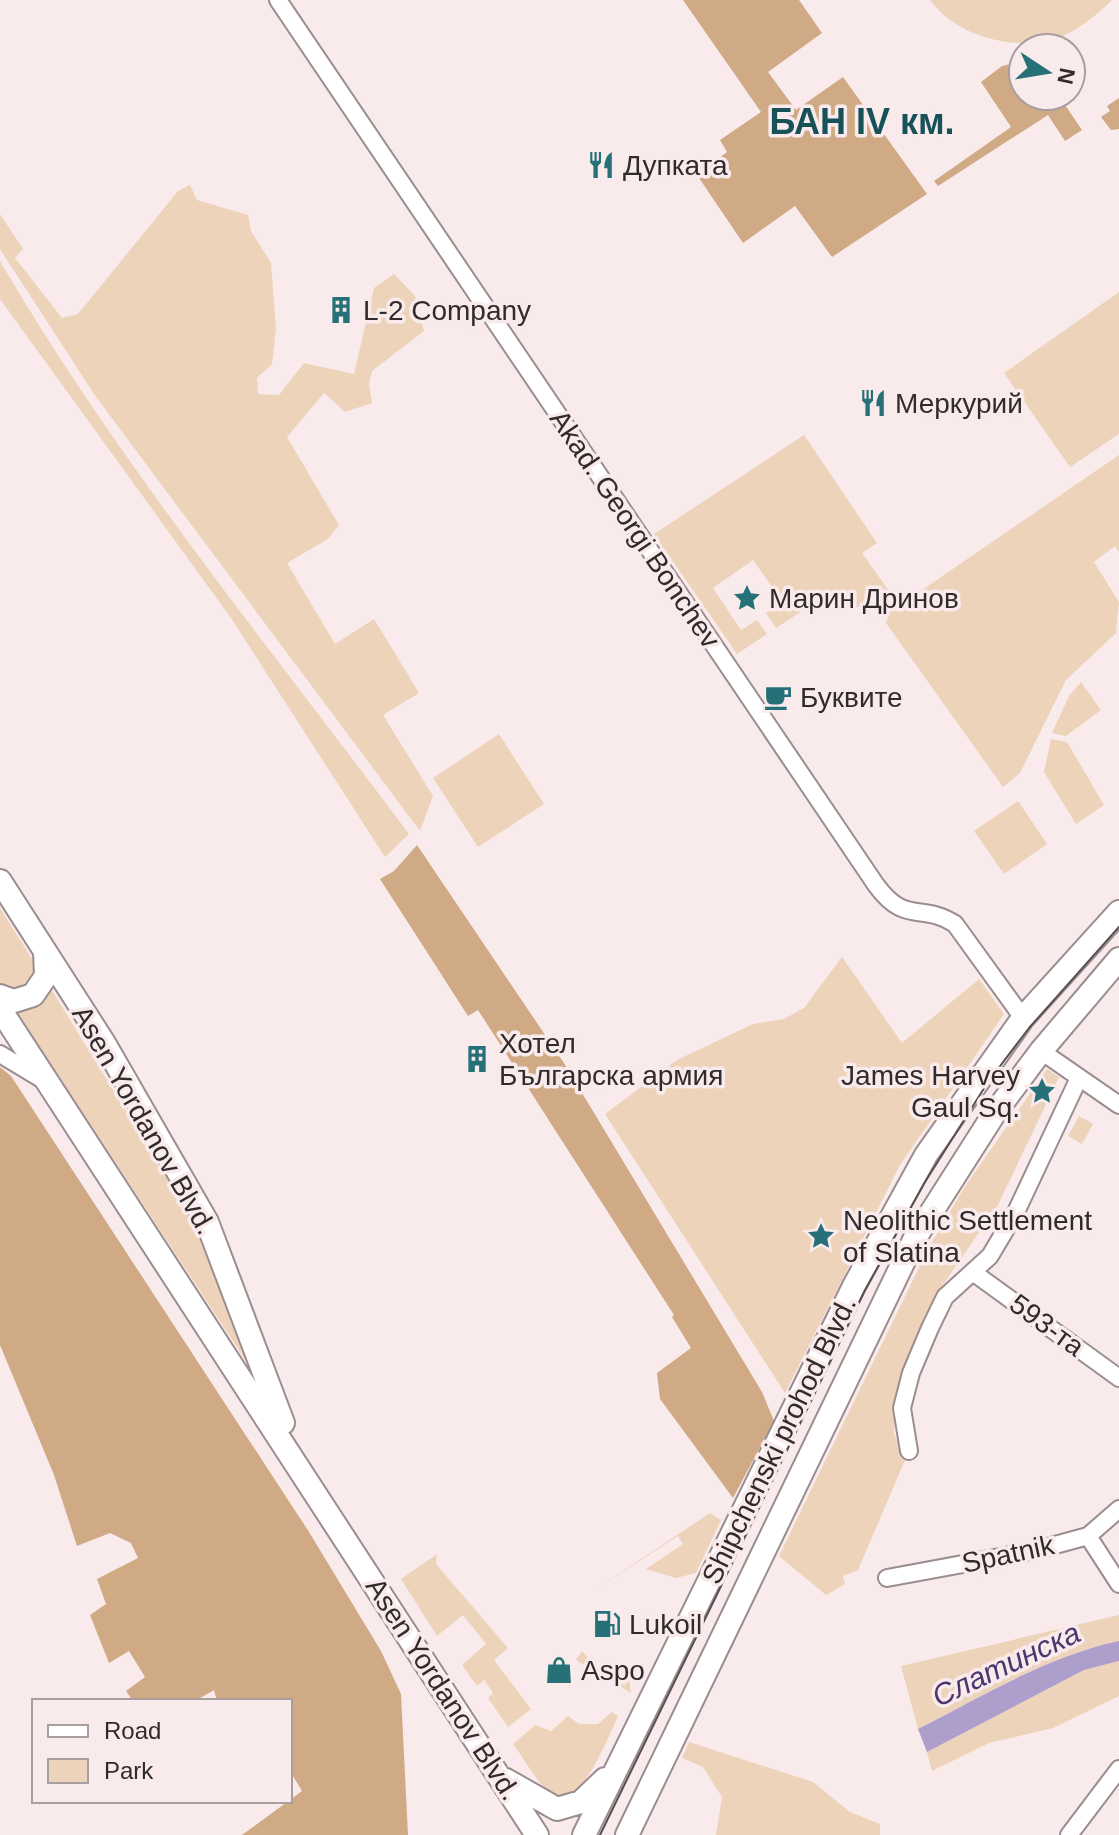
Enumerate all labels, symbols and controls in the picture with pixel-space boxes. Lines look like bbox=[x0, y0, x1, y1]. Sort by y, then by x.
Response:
north arrow bbox=[1007, 32, 1087, 112]
text: N bbox=[1052, 66, 1080, 86]
district label: БАН IV км. bbox=[769, 101, 955, 142]
restaurant icon: Дупката bbox=[586, 150, 616, 180]
place label: Дупката bbox=[623, 150, 728, 181]
building icon: L-2 Company bbox=[326, 295, 356, 325]
place label: L-2 Company bbox=[363, 295, 531, 326]
restaurant icon: Меркурий bbox=[858, 388, 888, 418]
place label: Меркурий bbox=[895, 388, 1023, 419]
street label: Akad. Georgi Bonchev bbox=[544, 404, 726, 654]
place icon: Марин Дринов bbox=[732, 583, 762, 613]
place label: Марин Дринов bbox=[769, 583, 959, 614]
cafe icon: Буквите bbox=[763, 682, 793, 712]
place label: Буквите bbox=[800, 682, 903, 713]
street label: Asen Yordanov Blvd. bbox=[66, 1000, 222, 1240]
place label: Хотел Българска армия bbox=[499, 1028, 723, 1091]
building icon: Хотел Българска армия bbox=[462, 1044, 492, 1074]
place label: James Harvey Gaul Sq. bbox=[841, 1060, 1020, 1123]
place icon: James Harvey Gaul Sq. bbox=[1027, 1076, 1057, 1106]
place label: Neolithic Settlement of Slatina bbox=[843, 1205, 1092, 1268]
place icon: Neolithic Settlement of Slatina bbox=[806, 1221, 836, 1251]
street label: 593-та bbox=[1004, 1288, 1090, 1363]
street label: Shipchenski prohod Blvd. bbox=[696, 1291, 862, 1589]
street label: Spatnik bbox=[959, 1529, 1058, 1579]
street label: Asen Yordanov Blvd. bbox=[360, 1572, 526, 1806]
fuel station icon: Lukoil bbox=[592, 1609, 622, 1639]
place label: Lukoil bbox=[629, 1609, 702, 1640]
water label: Слатинска bbox=[927, 1615, 1085, 1713]
shop icon: Aspo bbox=[544, 1655, 574, 1685]
place label: Aspo bbox=[581, 1655, 645, 1686]
legend bbox=[32, 1699, 292, 1803]
text: Road bbox=[104, 1717, 161, 1744]
text: Park bbox=[104, 1757, 154, 1784]

